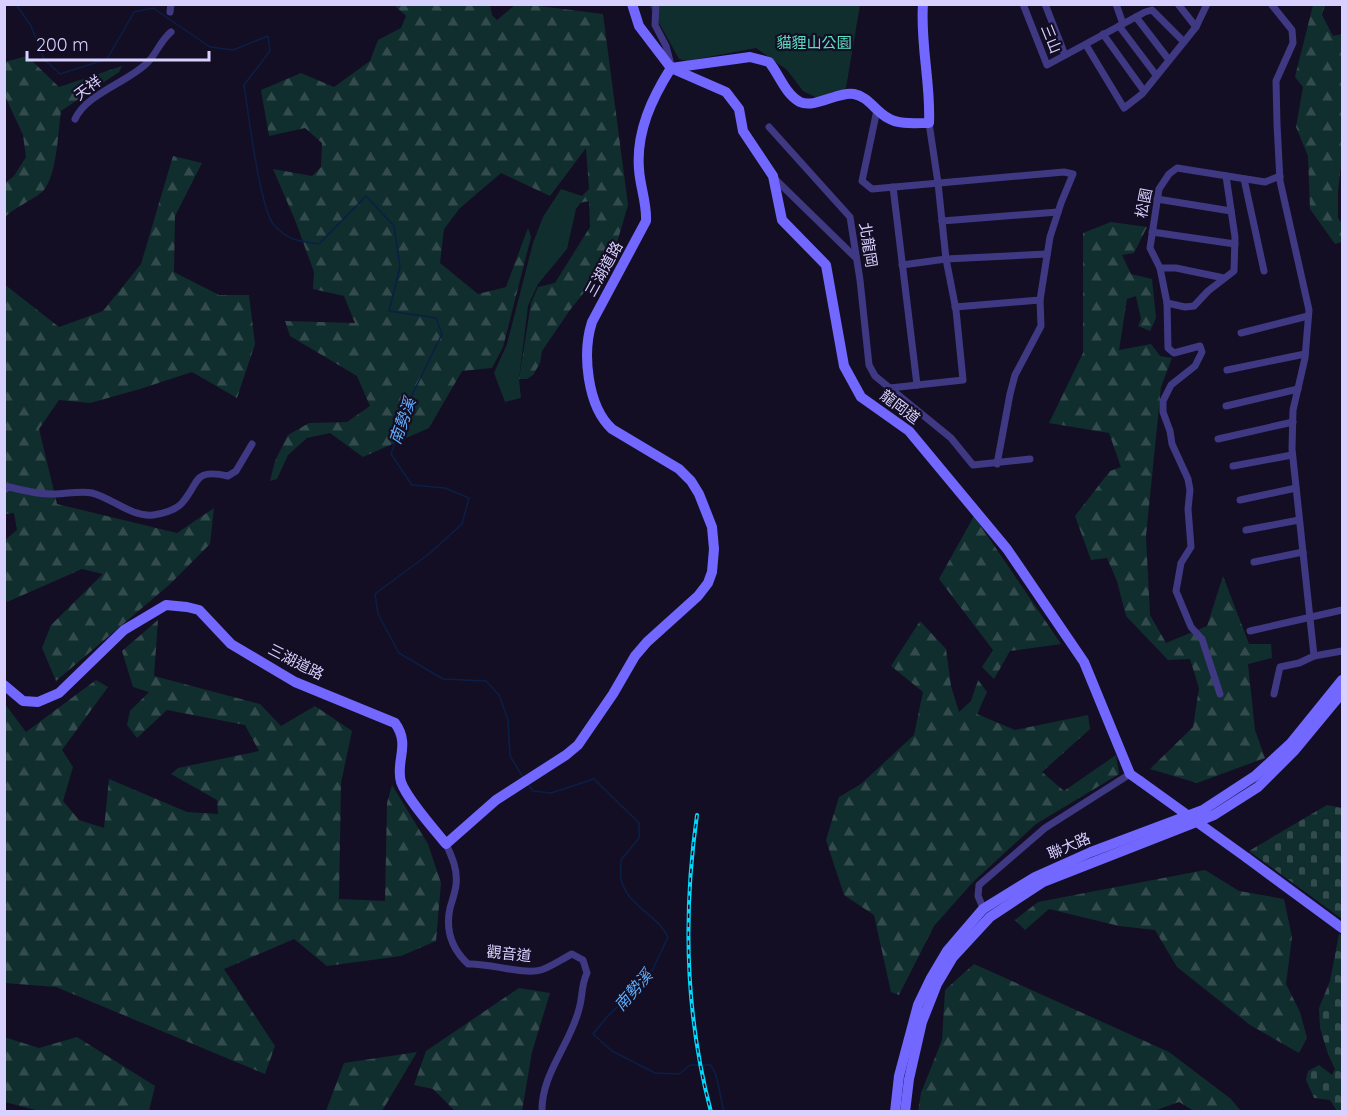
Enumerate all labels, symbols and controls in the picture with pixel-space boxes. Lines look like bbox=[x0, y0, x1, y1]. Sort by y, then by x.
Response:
street label: 三山 bbox=[1037, 21, 1066, 56]
scale bar bbox=[27, 24, 208, 62]
text: 200 m bbox=[36, 33, 89, 56]
park label: 貓貍山公園 bbox=[776, 33, 852, 52]
street label: 天祥 bbox=[70, 71, 105, 104]
street label: 松園 bbox=[1131, 186, 1156, 219]
street label: 北龍岡 bbox=[856, 221, 881, 269]
street label: 三湖道路 bbox=[581, 238, 626, 300]
street label: 龍岡道 bbox=[877, 385, 924, 428]
water label: 南勢溪 bbox=[384, 393, 420, 447]
street label: 三湖道路 bbox=[265, 639, 327, 684]
street label: 聯大路 bbox=[1044, 828, 1093, 863]
street label: 觀音道 bbox=[486, 942, 532, 965]
water label: 南勢溪 bbox=[610, 964, 658, 1015]

